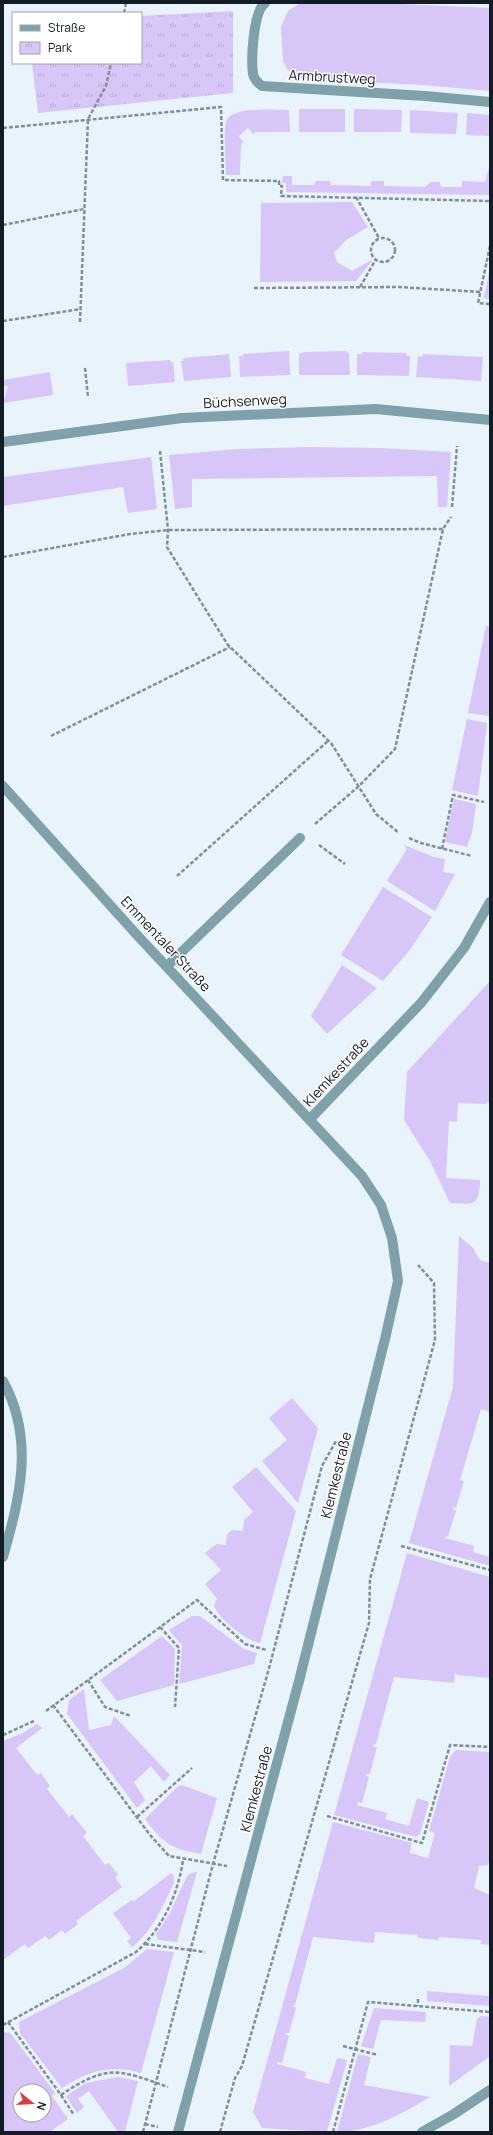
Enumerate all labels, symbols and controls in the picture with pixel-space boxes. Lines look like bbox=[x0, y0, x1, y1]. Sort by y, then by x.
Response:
legend bbox=[12, 12, 142, 64]
text: Straße bbox=[48, 19, 85, 36]
text: Park bbox=[48, 39, 73, 56]
street label: Armbrustweg bbox=[288, 65, 376, 88]
street label: Büchsenweg bbox=[203, 389, 287, 412]
street label: Emmentaler Straße bbox=[117, 892, 216, 995]
street label: Klemkestraße bbox=[299, 1033, 373, 1110]
street label: Klemkestraße bbox=[316, 1430, 355, 1520]
street label: Klemkestraße bbox=[235, 1744, 276, 1834]
north arrow bbox=[12, 2083, 52, 2123]
text: N bbox=[34, 2100, 50, 2112]

